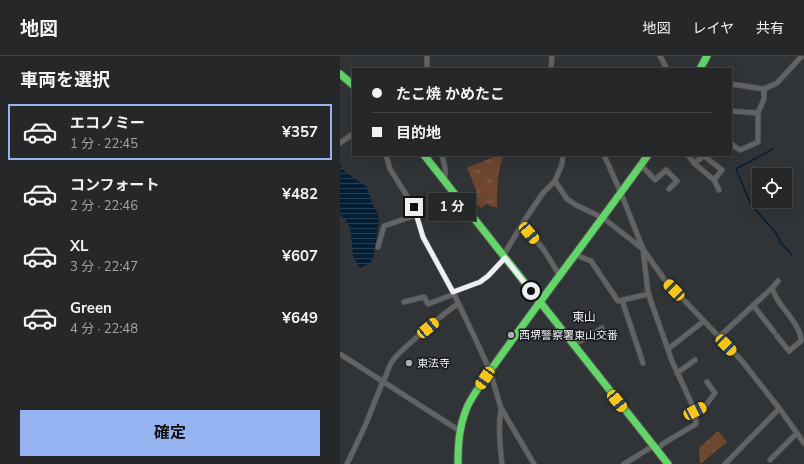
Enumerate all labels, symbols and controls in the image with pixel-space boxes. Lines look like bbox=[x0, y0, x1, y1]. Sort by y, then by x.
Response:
text: 地図 bbox=[20, 16, 58, 42]
text: 地図 bbox=[642, 19, 670, 38]
text: レイヤ bbox=[692, 19, 734, 38]
text: 共有 bbox=[756, 19, 784, 38]
text: 車両を選択 bbox=[20, 68, 110, 92]
text: たこ焼 かめたこ bbox=[396, 84, 505, 104]
text: エコノミー bbox=[70, 113, 145, 133]
icon: car bbox=[22, 114, 58, 150]
text: ¥357 bbox=[282, 122, 318, 142]
text: 目的地 bbox=[396, 123, 441, 143]
text: 1 分 · 22:45 bbox=[70, 135, 138, 153]
map controls bbox=[752, 168, 792, 208]
button: locate bbox=[752, 168, 792, 208]
text: コンフォート bbox=[70, 175, 160, 195]
icon: car bbox=[22, 176, 58, 212]
text: ¥482 bbox=[282, 184, 318, 204]
callout: 1 分 bbox=[428, 193, 476, 221]
text: 2 分 · 22:46 bbox=[70, 197, 138, 215]
route end bbox=[405, 198, 423, 216]
text: 1 分 bbox=[440, 198, 464, 216]
car bbox=[517, 220, 541, 246]
text: XL bbox=[70, 236, 89, 256]
icon: car bbox=[22, 238, 58, 274]
text: ¥607 bbox=[282, 246, 318, 266]
text: 3 分 · 22:47 bbox=[70, 258, 138, 276]
car bbox=[661, 277, 687, 303]
route start bbox=[522, 282, 540, 300]
text: Green bbox=[70, 298, 112, 318]
icon: car bbox=[22, 300, 58, 336]
text: ¥649 bbox=[282, 308, 318, 328]
district label: 東山 bbox=[572, 309, 596, 325]
car bbox=[415, 316, 441, 340]
text: 4 分 · 22:48 bbox=[70, 320, 138, 338]
place label: 西堺警察署東山交番 bbox=[519, 328, 618, 343]
marker: 西堺警察署東山交番 bbox=[506, 330, 516, 340]
car bbox=[713, 332, 739, 358]
place label: 東法寺 bbox=[417, 356, 450, 371]
marker: 東法寺 bbox=[404, 358, 414, 368]
car bbox=[473, 365, 497, 391]
car bbox=[605, 388, 629, 414]
car bbox=[682, 400, 708, 422]
button: 確定 bbox=[20, 410, 320, 456]

